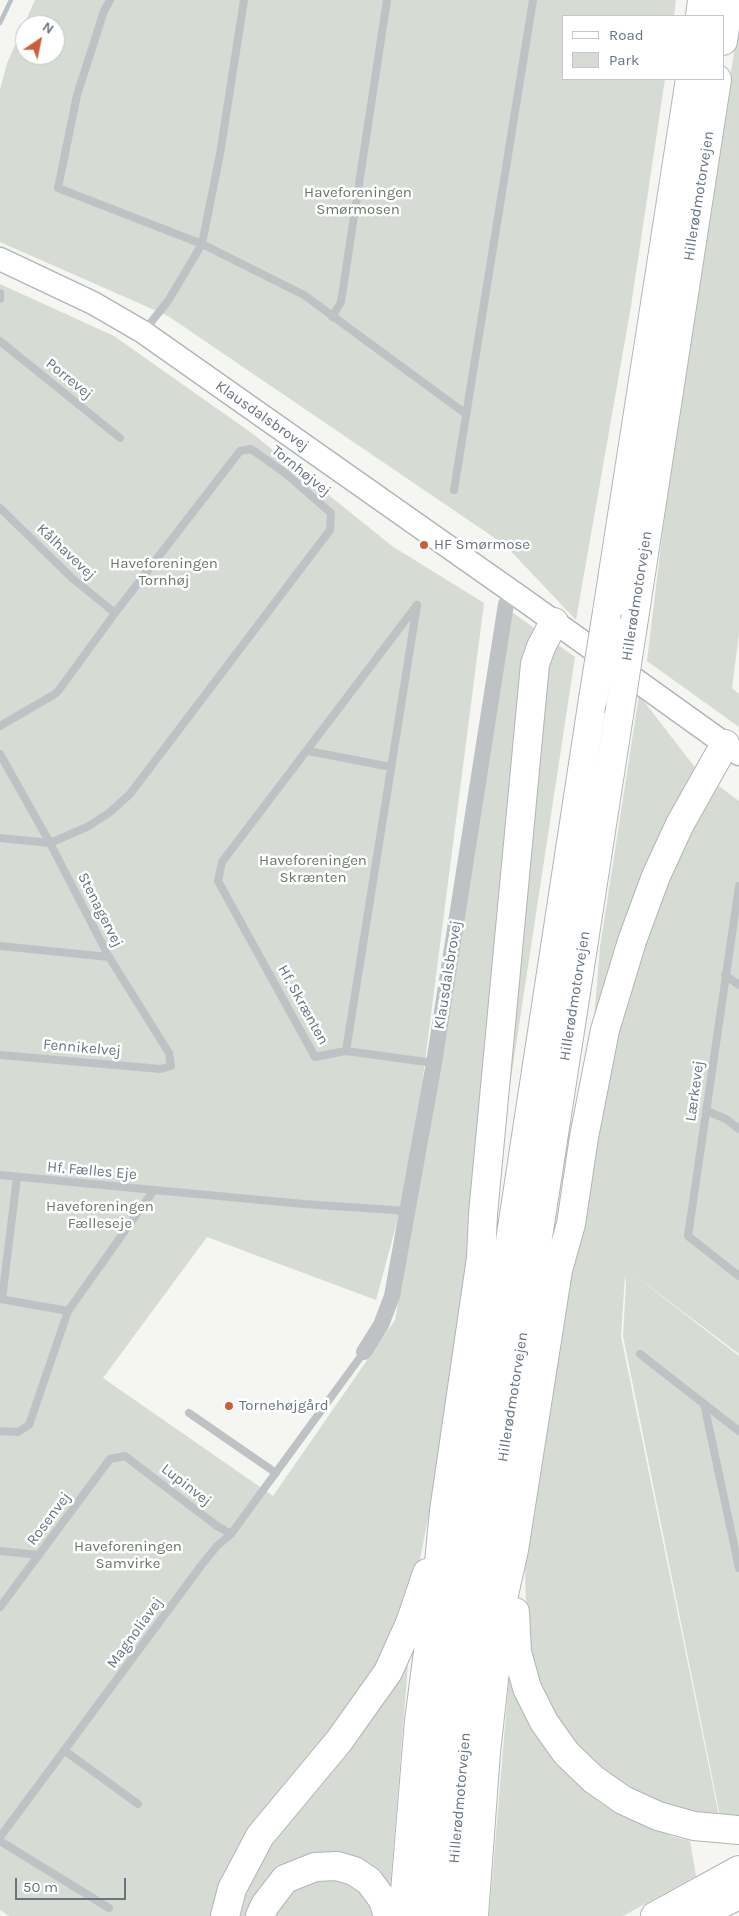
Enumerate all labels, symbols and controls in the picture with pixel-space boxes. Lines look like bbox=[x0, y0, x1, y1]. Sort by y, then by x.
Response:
north arrow bbox=[15, 15, 65, 65]
legend bbox=[562, 15, 724, 80]
text: N bbox=[39, 18, 57, 38]
text: Road bbox=[609, 26, 644, 44]
text: Park bbox=[609, 51, 639, 69]
street label: Hillerødmotorvejen bbox=[680, 130, 718, 262]
park label: Haveforeningen Smørmosen bbox=[304, 184, 412, 219]
street label: Porrevej bbox=[42, 355, 96, 403]
street label: Klausdalsbrovej bbox=[212, 377, 312, 455]
street label: Tornhøjvej bbox=[268, 442, 334, 500]
street label: Kålhavevej bbox=[33, 520, 99, 584]
street label: Hillerødmotorvejen bbox=[618, 530, 656, 662]
place label: HF Smørmose bbox=[434, 536, 530, 554]
marker: HF Smørmose bbox=[418, 539, 430, 551]
park label: Haveforeningen Tornhøj bbox=[110, 555, 218, 590]
park label: Haveforeningen Skrænten bbox=[259, 852, 367, 887]
street label: Stenagervej bbox=[74, 870, 126, 950]
street label: Klausdalsbrovej bbox=[430, 919, 466, 1031]
street label: Hillerødmotorvejen bbox=[556, 930, 594, 1062]
street label: Hf. Skrænten bbox=[274, 962, 332, 1048]
street label: Fennikelvej bbox=[42, 1036, 122, 1060]
street label: Lærkevej bbox=[682, 1059, 708, 1123]
street label: Hf. Fælles Eje bbox=[46, 1158, 138, 1184]
park label: Haveforeningen Fælleseje bbox=[46, 1198, 154, 1233]
street label: Hillerødmotorvejen bbox=[494, 1331, 532, 1463]
place label: Tornehøjgård bbox=[239, 1397, 329, 1415]
marker: Tornehøjgård bbox=[223, 1400, 235, 1412]
street label: Lupinvej bbox=[157, 1460, 215, 1510]
street label: Rosenvej bbox=[23, 1489, 75, 1549]
park label: Haveforeningen Samvirke bbox=[74, 1538, 182, 1573]
street label: Magnoliavej bbox=[103, 1594, 167, 1672]
street label: Hillerødmotorvejen bbox=[445, 1732, 475, 1864]
scale bar bbox=[18, 1868, 129, 1900]
text: 50 m bbox=[23, 1878, 58, 1896]

